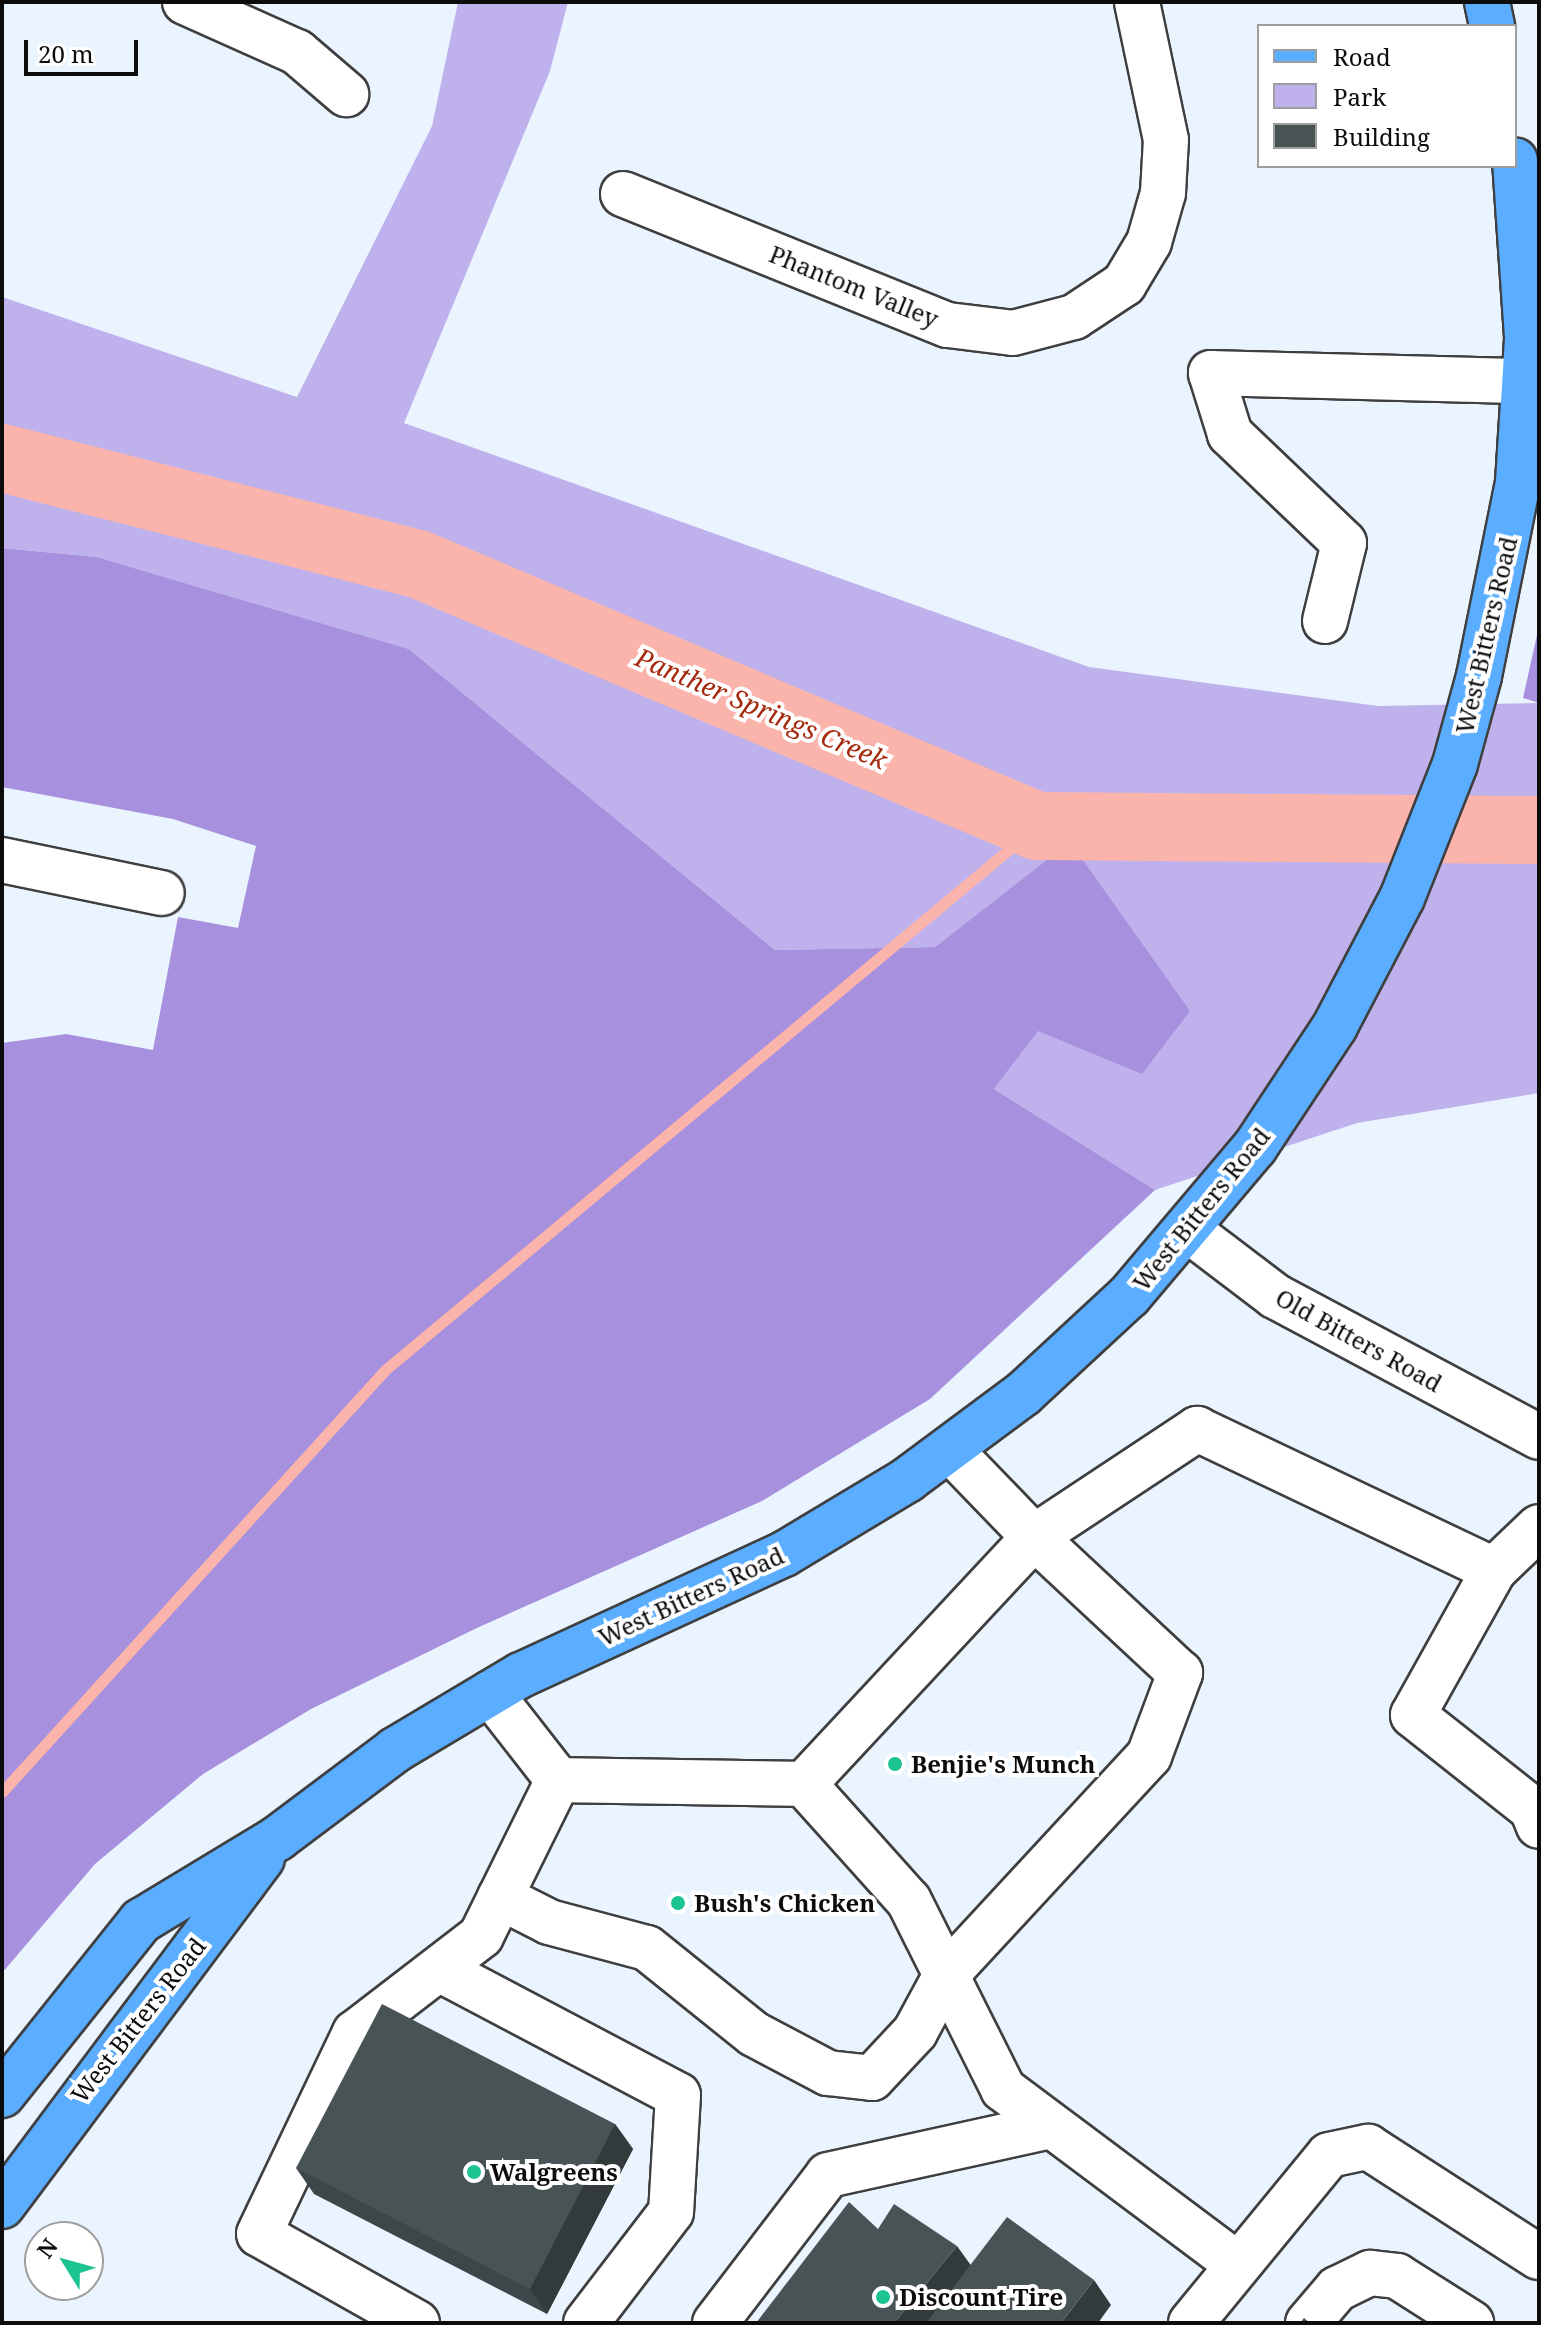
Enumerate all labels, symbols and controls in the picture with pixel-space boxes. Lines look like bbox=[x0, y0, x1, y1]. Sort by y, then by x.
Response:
scale bar bbox=[28, 24, 142, 74]
legend bbox=[1257, 24, 1517, 168]
text: 20 m bbox=[38, 37, 94, 70]
text: Road bbox=[1333, 40, 1391, 73]
text: Park bbox=[1333, 80, 1386, 113]
text: Building bbox=[1333, 120, 1430, 153]
street label: Phantom Valley bbox=[765, 239, 943, 333]
street label: West Bitters Road bbox=[1449, 534, 1523, 736]
water label: Panther Springs Creek bbox=[631, 642, 891, 776]
street label: West Bitters Road bbox=[1126, 1122, 1276, 1296]
street label: Old Bitters Road bbox=[1271, 1282, 1447, 1398]
street label: West Bitters Road bbox=[594, 1540, 788, 1652]
place label: Benjie's Munch bbox=[911, 1750, 1096, 1778]
marker: Benjie's Munch bbox=[886, 1755, 904, 1773]
place label: Bush's Chicken bbox=[694, 1889, 875, 1917]
marker: Bush's Chicken bbox=[669, 1894, 687, 1912]
street label: West Bitters Road bbox=[65, 1932, 211, 2108]
place label: Walgreens bbox=[490, 2158, 618, 2186]
marker: Walgreens bbox=[465, 2163, 483, 2181]
north arrow bbox=[24, 2221, 104, 2301]
text: N bbox=[29, 2232, 64, 2264]
place label: Discount Tire bbox=[899, 2283, 1063, 2311]
marker: Discount Tire bbox=[874, 2288, 892, 2306]

